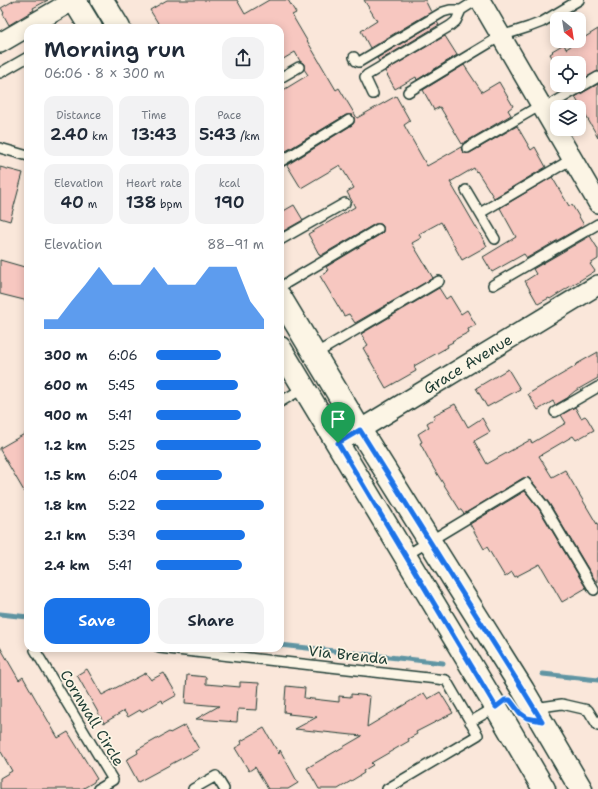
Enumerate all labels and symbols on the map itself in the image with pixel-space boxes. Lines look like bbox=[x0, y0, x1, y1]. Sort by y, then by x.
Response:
north arrow bbox=[550, 12, 586, 48]
street label: Grace Avenue bbox=[420, 329, 516, 399]
pin bbox=[321, 402, 355, 443]
street label: Via Brenda bbox=[307, 641, 389, 669]
street label: Cornwall Circle bbox=[55, 666, 129, 770]

